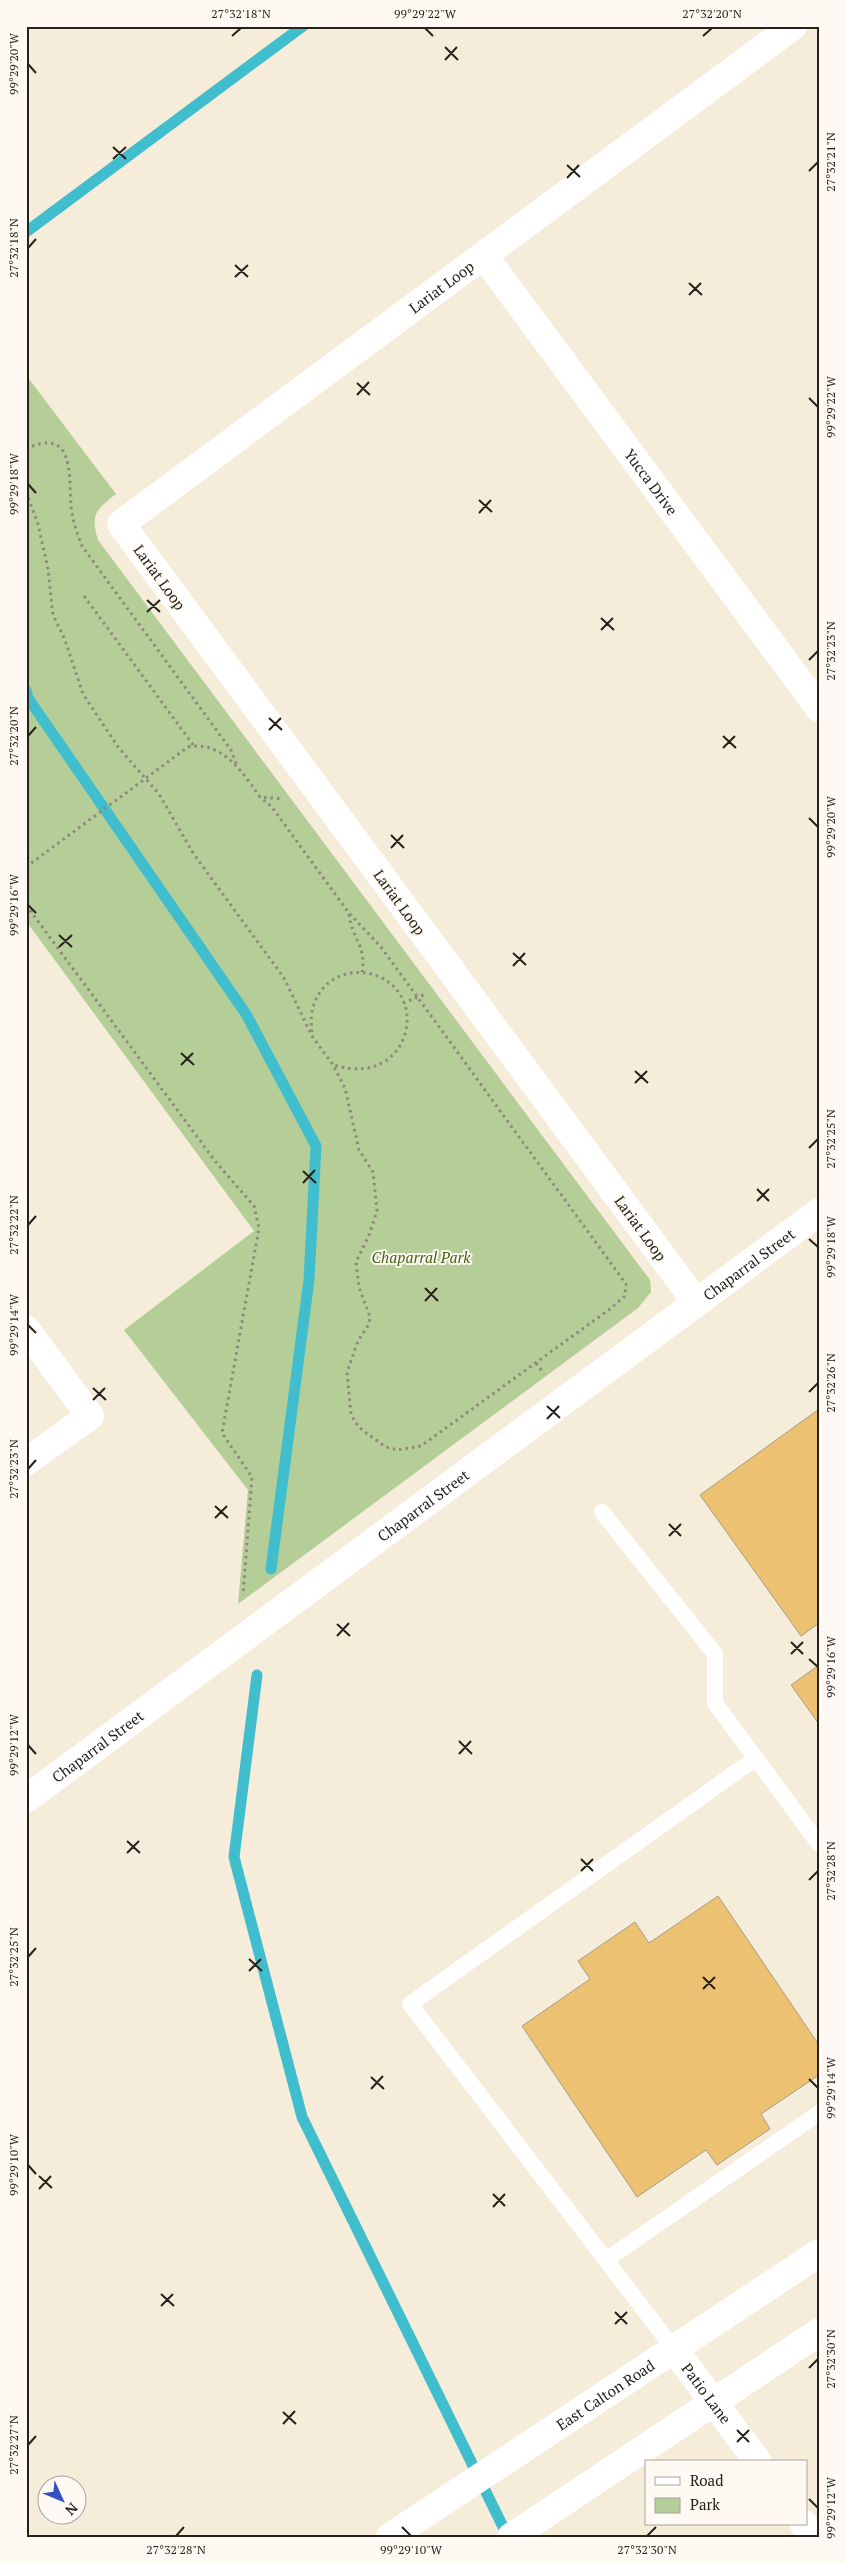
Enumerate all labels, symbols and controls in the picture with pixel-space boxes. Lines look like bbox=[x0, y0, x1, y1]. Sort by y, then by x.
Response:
text: 27°32'18"N bbox=[211, 6, 271, 21]
text: 99°29'22"W bbox=[394, 6, 457, 21]
text: 27°32'20"N bbox=[682, 6, 742, 21]
text: 99°29'20"W bbox=[6, 32, 21, 95]
text: 27°32'21"N bbox=[823, 132, 838, 192]
text: 27°32'18"N bbox=[6, 218, 21, 278]
street label: Lariat Loop bbox=[405, 256, 478, 317]
text: 99°29'22"W bbox=[823, 375, 838, 438]
street label: Yucca Drive bbox=[620, 445, 683, 519]
text: 99°29'18"W bbox=[6, 452, 21, 515]
street label: Lariat Loop bbox=[130, 540, 190, 614]
text: 27°32'23"N bbox=[823, 621, 838, 681]
text: 27°32'20"N bbox=[6, 706, 21, 766]
text: 99°29'20"W bbox=[823, 795, 838, 858]
street label: Lariat Loop bbox=[370, 865, 430, 939]
text: 99°29'16"W bbox=[6, 873, 21, 936]
text: 27°32'25"N bbox=[823, 1109, 838, 1169]
street label: Lariat Loop bbox=[611, 1191, 671, 1265]
text: 27°32'22"N bbox=[6, 1195, 21, 1255]
text: 99°29'18"W bbox=[823, 1215, 838, 1278]
street label: Chaparral Street bbox=[699, 1223, 799, 1305]
park label: Chaparral Park bbox=[372, 1247, 471, 1267]
text: 99°29'14"W bbox=[6, 1293, 21, 1356]
text: 27°32'26"N bbox=[823, 1353, 838, 1413]
text: 27°32'23"N bbox=[6, 1439, 21, 1499]
street label: Chaparral Street bbox=[373, 1464, 473, 1546]
text: 99°29'16"W bbox=[823, 1635, 838, 1698]
street label: Chaparral Street bbox=[48, 1705, 148, 1787]
text: 99°29'12"W bbox=[6, 1713, 21, 1776]
text: 27°32'28"N bbox=[823, 1841, 838, 1901]
text: 27°32'25"N bbox=[6, 1927, 21, 1987]
text: 99°29'14"W bbox=[823, 2056, 838, 2119]
text: 99°29'10"W bbox=[6, 2133, 21, 2196]
text: 27°32'30"N bbox=[823, 2329, 838, 2389]
street label: East Calton Road bbox=[552, 2355, 658, 2434]
street label: Patio Lane bbox=[678, 2359, 736, 2428]
text: 27°32'27"N bbox=[6, 2415, 21, 2475]
legend bbox=[645, 2460, 808, 2526]
text: Road bbox=[690, 2470, 723, 2490]
north arrow bbox=[38, 2476, 88, 2526]
text: 99°29'12"W bbox=[823, 2476, 838, 2539]
text: Park bbox=[690, 2494, 720, 2514]
text: N bbox=[61, 2499, 82, 2520]
text: 27°32'28"N bbox=[146, 2542, 206, 2557]
text: 99°29'10"W bbox=[380, 2542, 443, 2557]
text: 27°32'30"N bbox=[617, 2542, 677, 2557]

